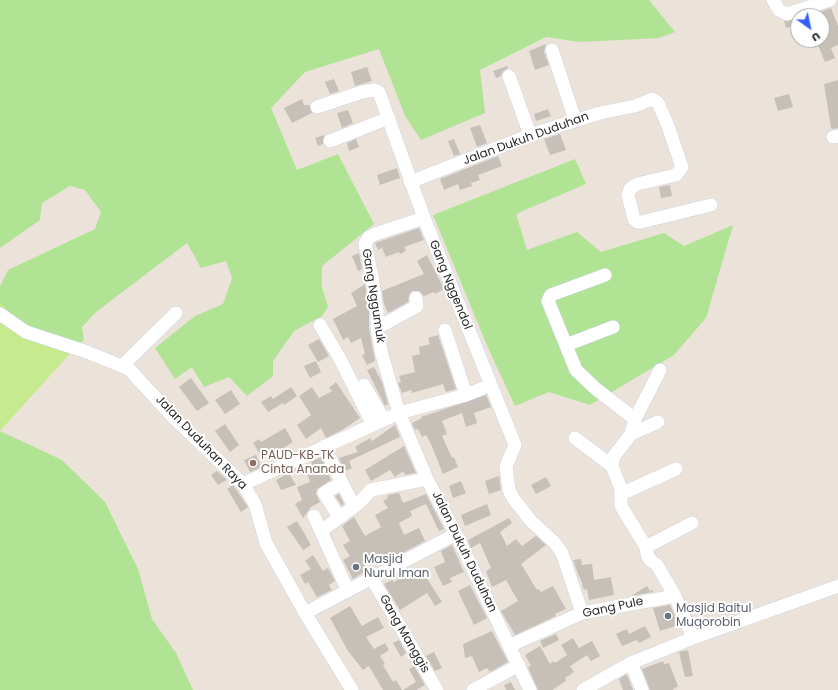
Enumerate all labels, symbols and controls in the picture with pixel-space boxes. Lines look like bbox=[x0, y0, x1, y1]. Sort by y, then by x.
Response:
north arrow bbox=[790, 8, 830, 48]
text: U bbox=[808, 28, 824, 46]
street label: Jalan Dukuh Duduhan bbox=[461, 110, 591, 168]
street label: Gang Nggendol bbox=[426, 238, 474, 332]
street label: Gang Nggumuk bbox=[358, 248, 388, 344]
street label: Jalan Duduhan Raya bbox=[152, 393, 250, 493]
place label: PAUD-KB-TK Cinta Ananda bbox=[261, 449, 344, 477]
marker: PAUD-KB-TK Cinta Ananda bbox=[248, 458, 258, 468]
street label: Jalan Dukuh Duduhan bbox=[428, 489, 500, 615]
place label: Masjid Nurul Iman bbox=[364, 553, 430, 581]
marker: Masjid Nurul Iman bbox=[351, 562, 361, 572]
street label: Gang Manggis bbox=[376, 592, 432, 676]
street label: Gang Pule bbox=[581, 595, 645, 621]
place label: Masjid Baitul Muqorobin bbox=[676, 602, 751, 630]
marker: Masjid Baitul Muqorobin bbox=[663, 611, 673, 621]

